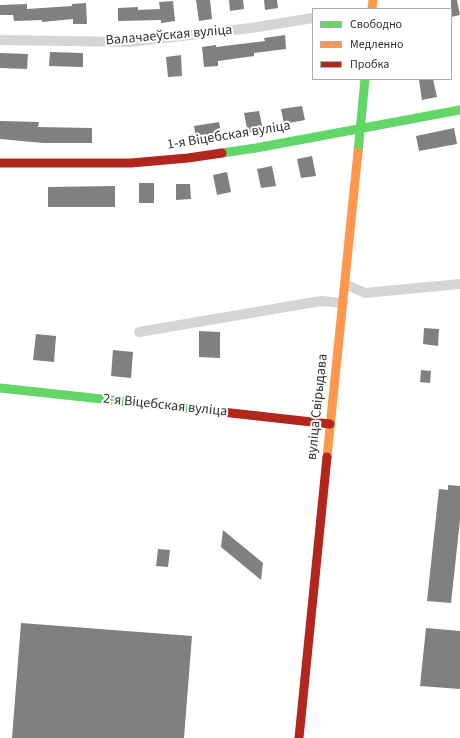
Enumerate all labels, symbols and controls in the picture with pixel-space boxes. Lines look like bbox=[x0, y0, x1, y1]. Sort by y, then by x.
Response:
legend bbox=[312, 8, 452, 80]
text: Свободно bbox=[350, 16, 402, 33]
street label: Валачаеўская вуліца bbox=[105, 22, 233, 50]
text: Медленно bbox=[350, 36, 404, 53]
text: Пробка bbox=[350, 56, 389, 73]
street label: 1-я Віцебская вуліца bbox=[166, 118, 292, 154]
street label: вуліца Свірыдава bbox=[304, 353, 332, 461]
street label: 2-я Віцебская вуліца bbox=[102, 391, 228, 421]

